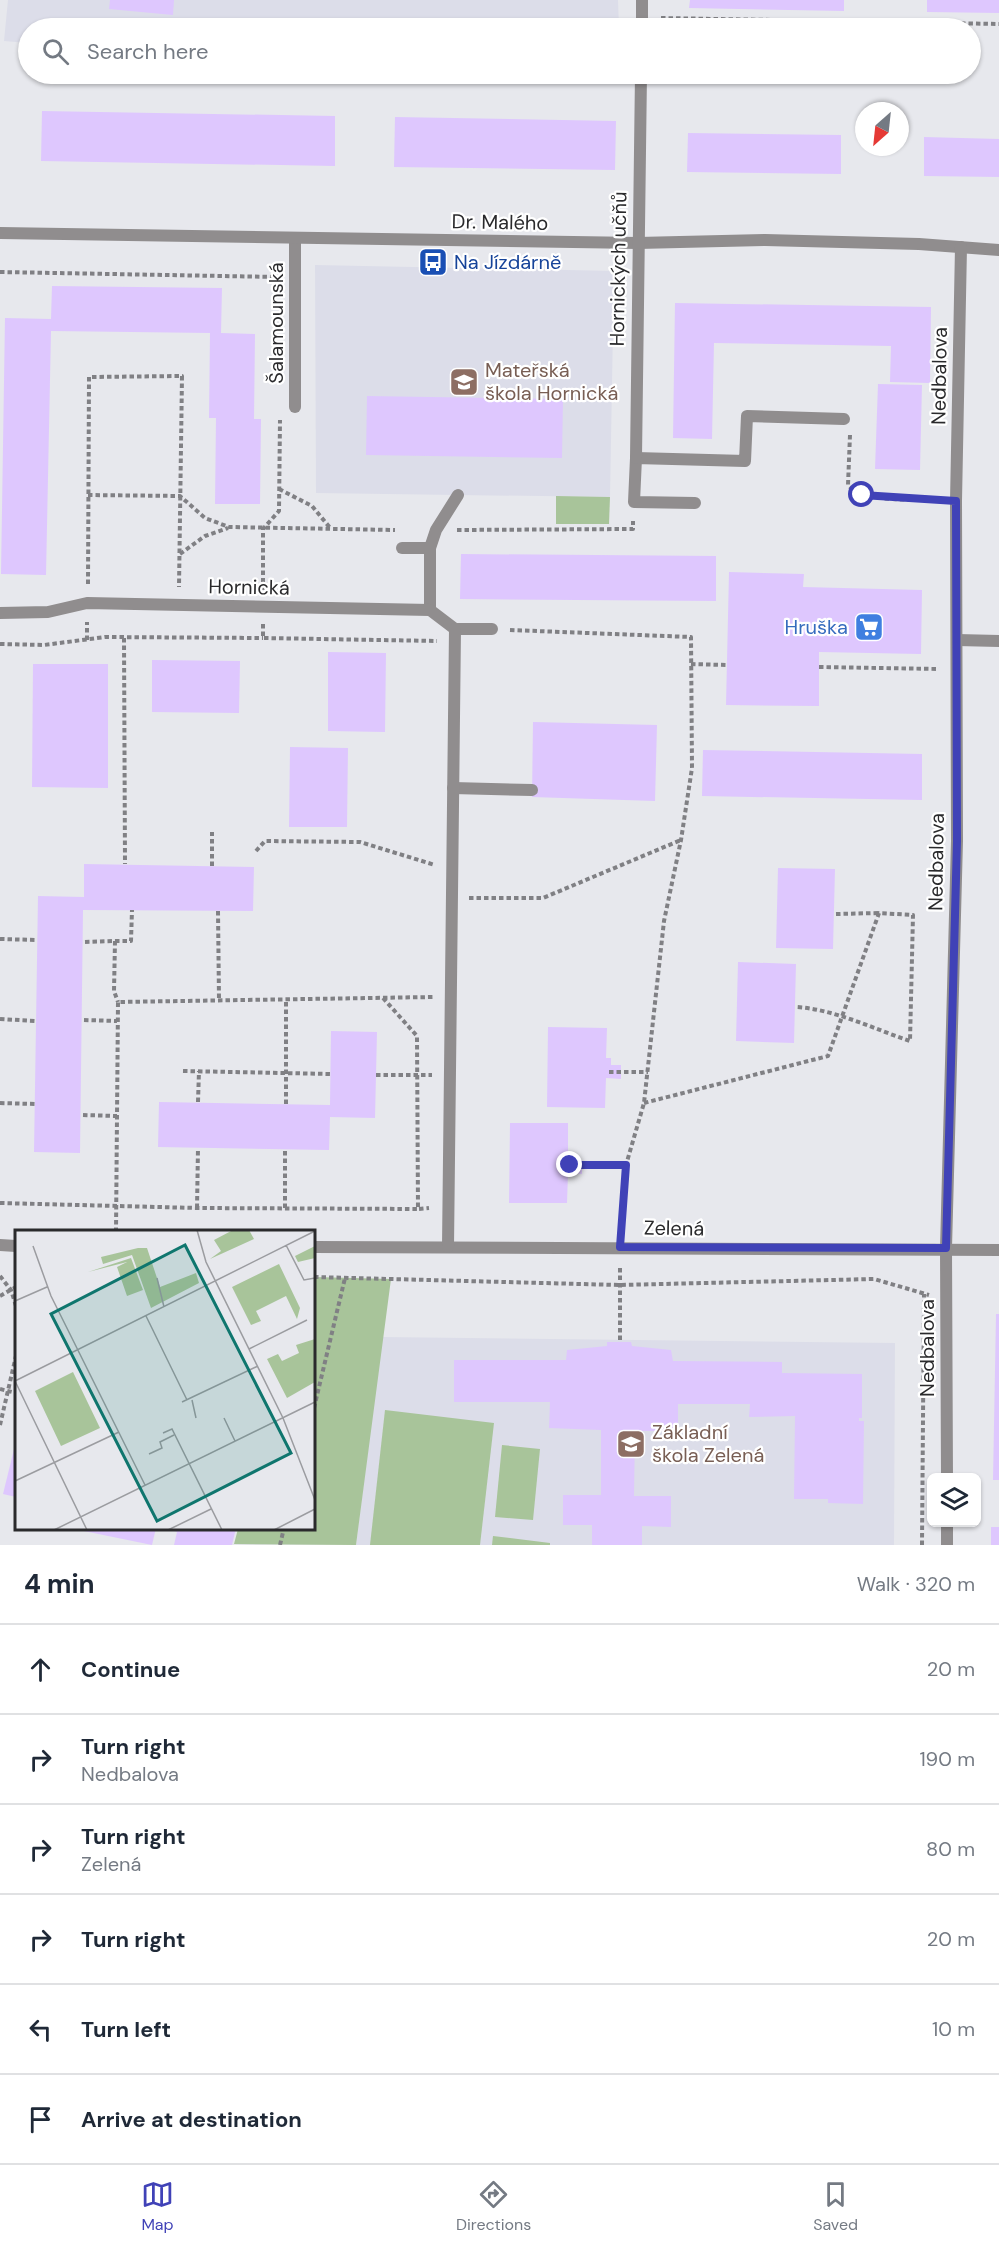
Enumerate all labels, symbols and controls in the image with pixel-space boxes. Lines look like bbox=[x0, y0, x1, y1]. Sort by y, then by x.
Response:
search box bbox=[18, 18, 981, 84]
icon: search bbox=[39, 35, 72, 68]
text: Search here bbox=[87, 37, 208, 66]
north arrow bbox=[855, 102, 909, 156]
street label: Hornických učňů bbox=[604, 191, 632, 347]
street label: Dr. Malého bbox=[452, 208, 548, 236]
bus stop icon: Na Jízdárně bbox=[417, 246, 449, 278]
place label: Na Jízdárně bbox=[454, 249, 561, 275]
street label: Šalamounská bbox=[263, 262, 289, 384]
street label: Nedbalova bbox=[925, 327, 953, 425]
place label: Mateřská škola Hornická bbox=[485, 357, 618, 406]
school or university icon: Mateřská škola Hornická bbox=[448, 366, 480, 398]
route start bbox=[848, 481, 874, 507]
street label: Hornická bbox=[208, 573, 290, 601]
supermarket icon: Hruška bbox=[853, 611, 885, 643]
place label: Hruška bbox=[785, 614, 848, 640]
street label: Nedbalova bbox=[922, 813, 950, 911]
route end bbox=[556, 1151, 582, 1177]
street label: Zelená bbox=[644, 1214, 704, 1242]
inset map bbox=[15, 1230, 315, 1530]
street label: Nedbalova bbox=[914, 1299, 940, 1397]
place label: Základní škola Zelená bbox=[652, 1419, 764, 1468]
school or university icon: Základní škola Zelená bbox=[615, 1428, 647, 1460]
map controls bbox=[927, 1473, 981, 1527]
button: layers bbox=[927, 1473, 981, 1527]
text: 4 min bbox=[24, 1567, 95, 1601]
text: Walk · 320 m bbox=[857, 1571, 975, 1597]
icon: ahead bbox=[24, 1653, 57, 1686]
text: Continue bbox=[81, 1655, 180, 1684]
text: 20 m bbox=[927, 1656, 975, 1682]
text: Turn right bbox=[81, 1732, 186, 1761]
icon: right bbox=[24, 1743, 57, 1776]
text: 190 m bbox=[919, 1746, 975, 1772]
text: Nedbalova bbox=[81, 1761, 179, 1787]
text: Turn right bbox=[81, 1822, 186, 1851]
icon: right bbox=[24, 1833, 57, 1866]
text: 80 m bbox=[926, 1836, 975, 1862]
text: Zelená bbox=[81, 1851, 141, 1877]
icon: right bbox=[24, 1923, 57, 1956]
text: Turn right bbox=[81, 1925, 186, 1954]
text: 20 m bbox=[927, 1926, 975, 1952]
icon: left bbox=[24, 2013, 57, 2046]
text: Turn left bbox=[81, 2015, 171, 2044]
text: 10 m bbox=[932, 2016, 975, 2042]
icon: arrive bbox=[24, 2103, 57, 2136]
text: Arrive at destination bbox=[81, 2105, 302, 2134]
tab: Map bbox=[141, 2178, 174, 2235]
tab: Directions bbox=[456, 2178, 531, 2235]
tab: Saved bbox=[813, 2178, 858, 2235]

